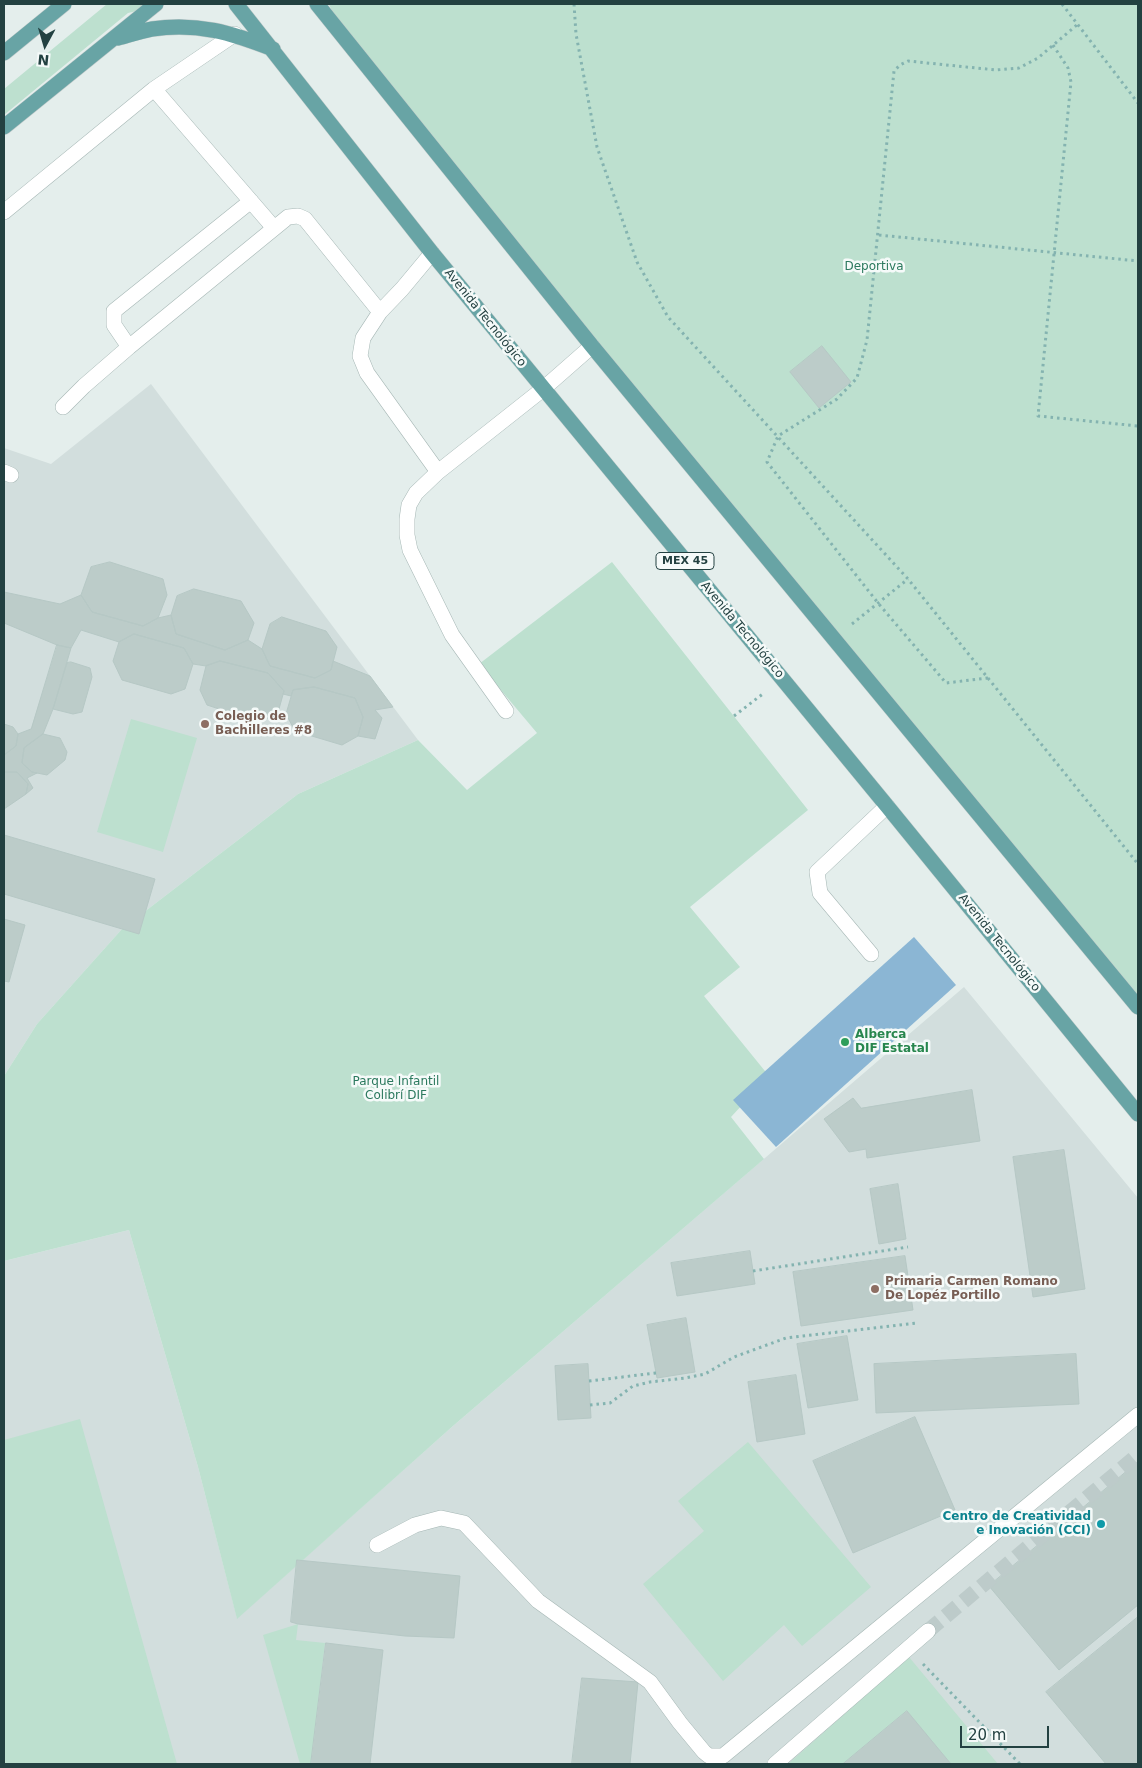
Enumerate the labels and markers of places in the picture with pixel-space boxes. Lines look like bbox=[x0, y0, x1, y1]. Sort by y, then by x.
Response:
place label: Colegio de Bachilleres #8 bbox=[215, 710, 312, 738]
marker: Colegio de Bachilleres #8 bbox=[199, 718, 211, 730]
place label: Alberca DIF Estatal bbox=[855, 1028, 929, 1056]
marker: Alberca DIF Estatal bbox=[839, 1036, 851, 1048]
place label: Primaria Carmen Romano De Lopéz Portillo bbox=[885, 1275, 1058, 1303]
marker: Primaria Carmen Romano De Lopéz Portillo bbox=[869, 1283, 881, 1295]
place label: Centro de Creatividad e Inovación (CCI) bbox=[943, 1510, 1091, 1538]
marker: Centro de Creatividad e Inovación (CCI) bbox=[1095, 1518, 1107, 1530]

